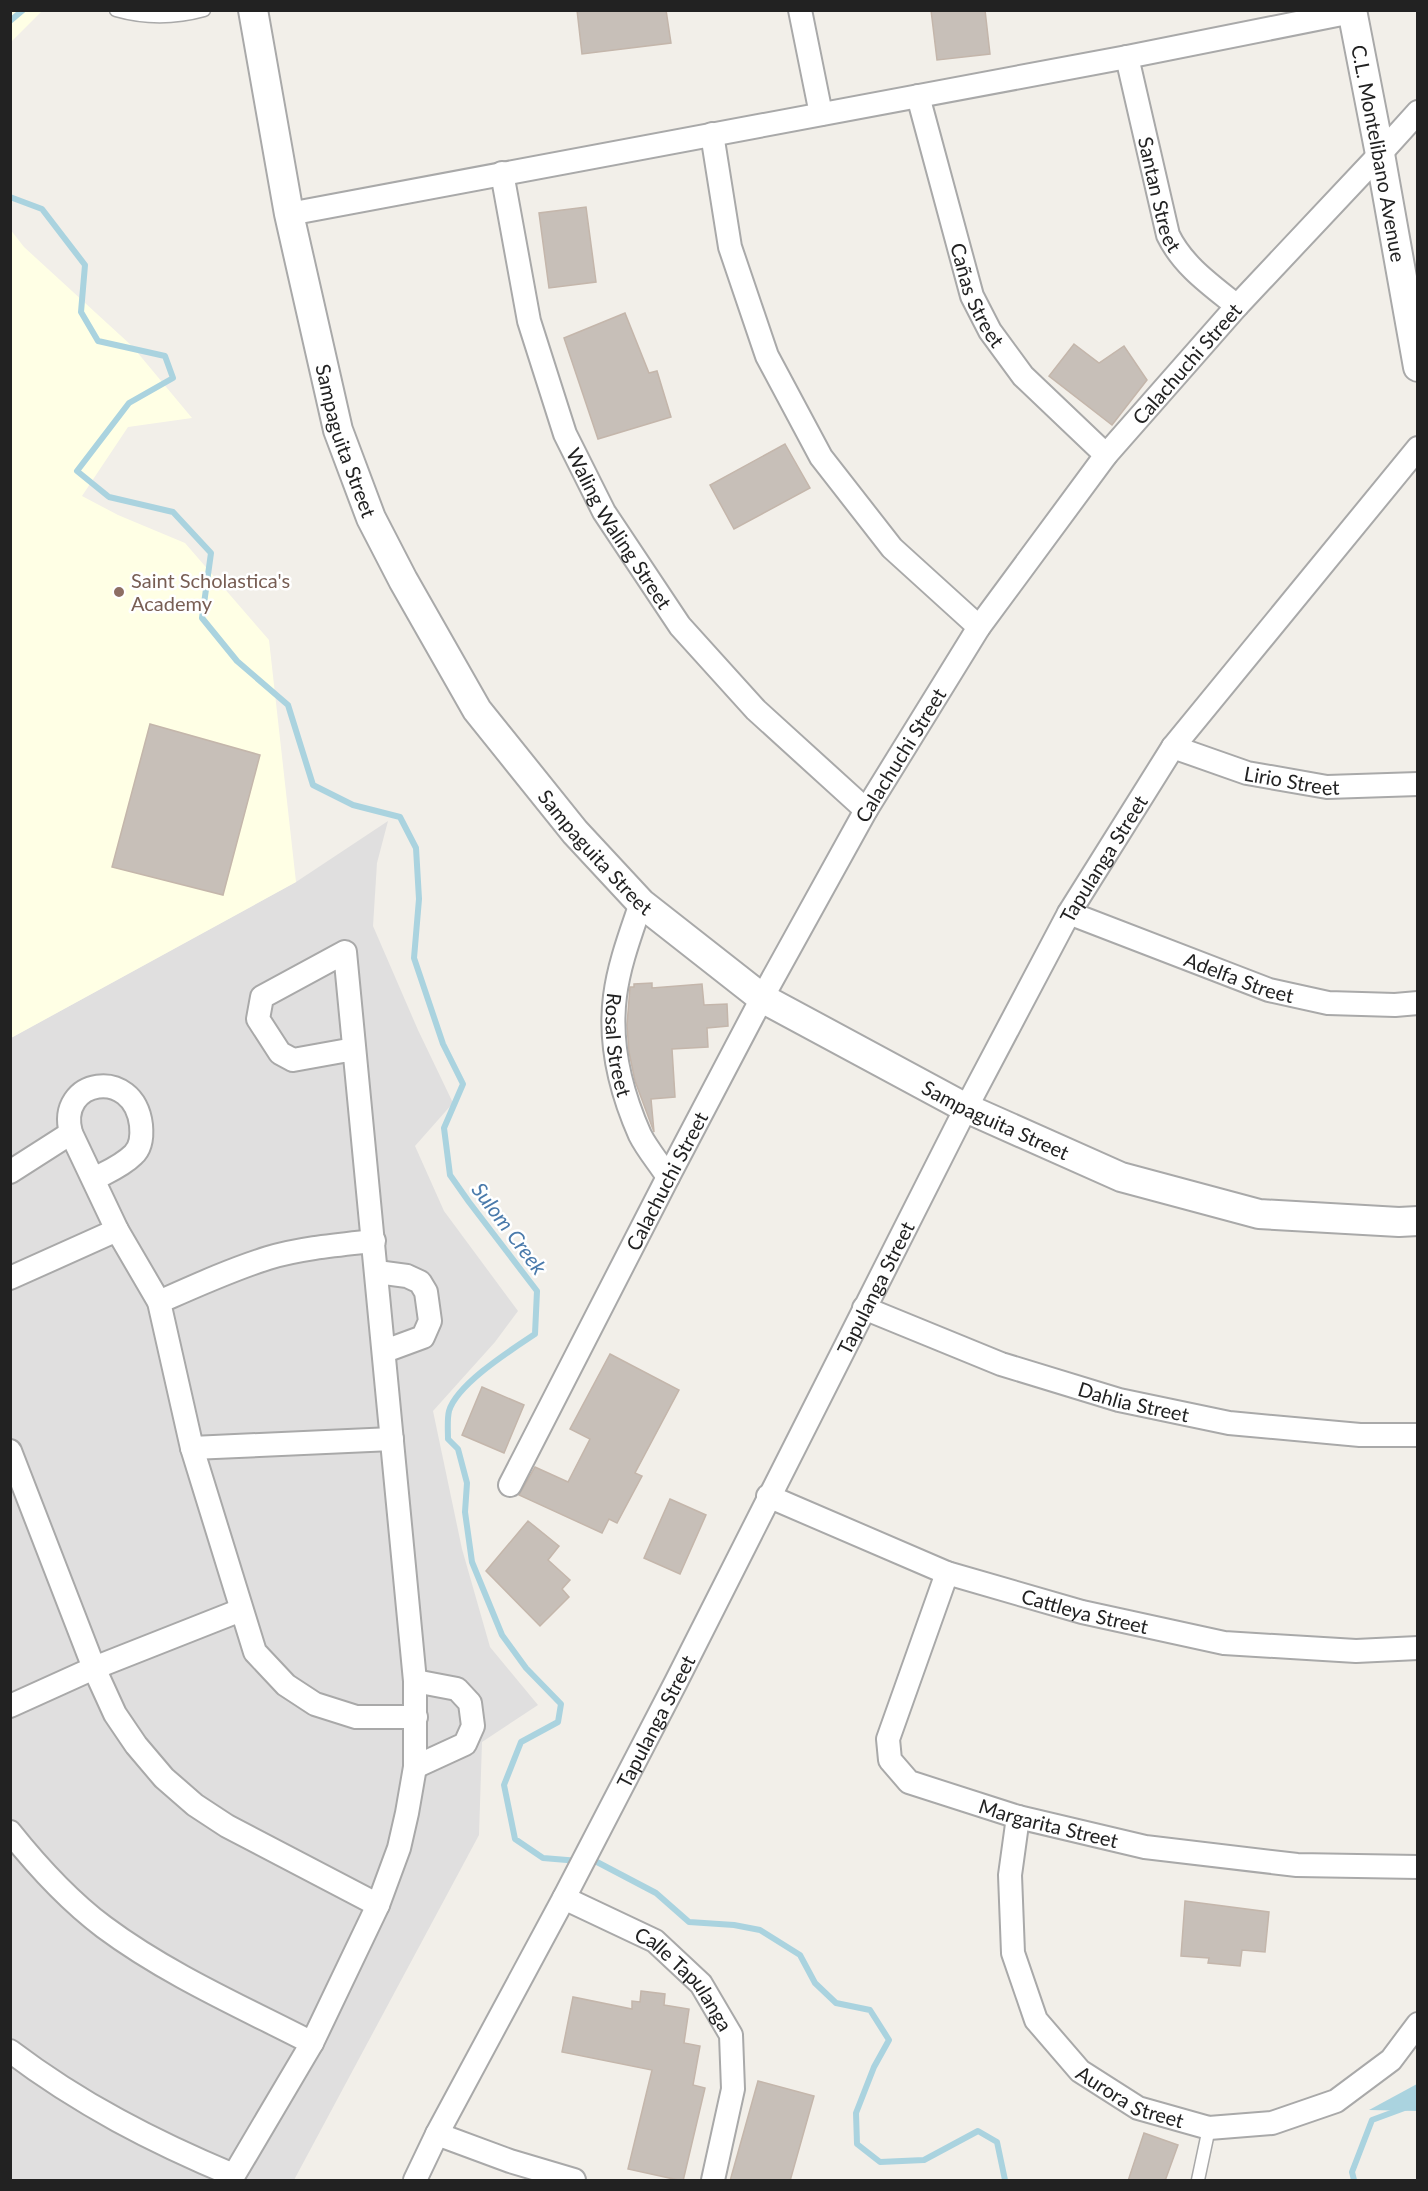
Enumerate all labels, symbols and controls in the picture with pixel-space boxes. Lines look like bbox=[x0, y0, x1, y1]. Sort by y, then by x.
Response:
street label: C.L. Montelibano Avenue bbox=[1347, 43, 1411, 264]
street label: Santan Street bbox=[1134, 134, 1187, 256]
street label: Cañas Street bbox=[946, 240, 1010, 352]
street label: Calachuchi Street bbox=[1127, 298, 1246, 429]
street label: Sampaguita Street bbox=[311, 362, 382, 521]
street label: Waling Waling Street bbox=[562, 444, 677, 613]
place label: Saint Scholastica's Academy bbox=[131, 568, 290, 615]
marker: Saint Scholastica's Academy bbox=[112, 585, 126, 599]
street label: Calachuchi Street bbox=[850, 683, 951, 826]
street label: Lirio Street bbox=[1242, 761, 1340, 799]
street label: Sampaguita Street bbox=[534, 785, 657, 919]
street label: Tapulanga Street bbox=[1054, 791, 1152, 926]
street label: Adelfa Street bbox=[1181, 947, 1296, 1007]
street label: Rosal Street bbox=[601, 992, 637, 1100]
street label: Sampaguita Street bbox=[918, 1075, 1073, 1164]
street label: Calachuchi Street bbox=[620, 1107, 712, 1254]
water label: Sulom Creek bbox=[467, 1177, 553, 1280]
street label: Tapulanga Street bbox=[832, 1217, 919, 1358]
street label: Dahlia Street bbox=[1075, 1376, 1191, 1426]
street label: Cattleya Street bbox=[1019, 1583, 1151, 1638]
street label: Tapulanga Street bbox=[611, 1651, 700, 1792]
street label: Margarita Street bbox=[976, 1793, 1121, 1852]
street label: Calle Tapulanga bbox=[631, 1921, 738, 2035]
street label: Aurora Street bbox=[1072, 2060, 1187, 2132]

